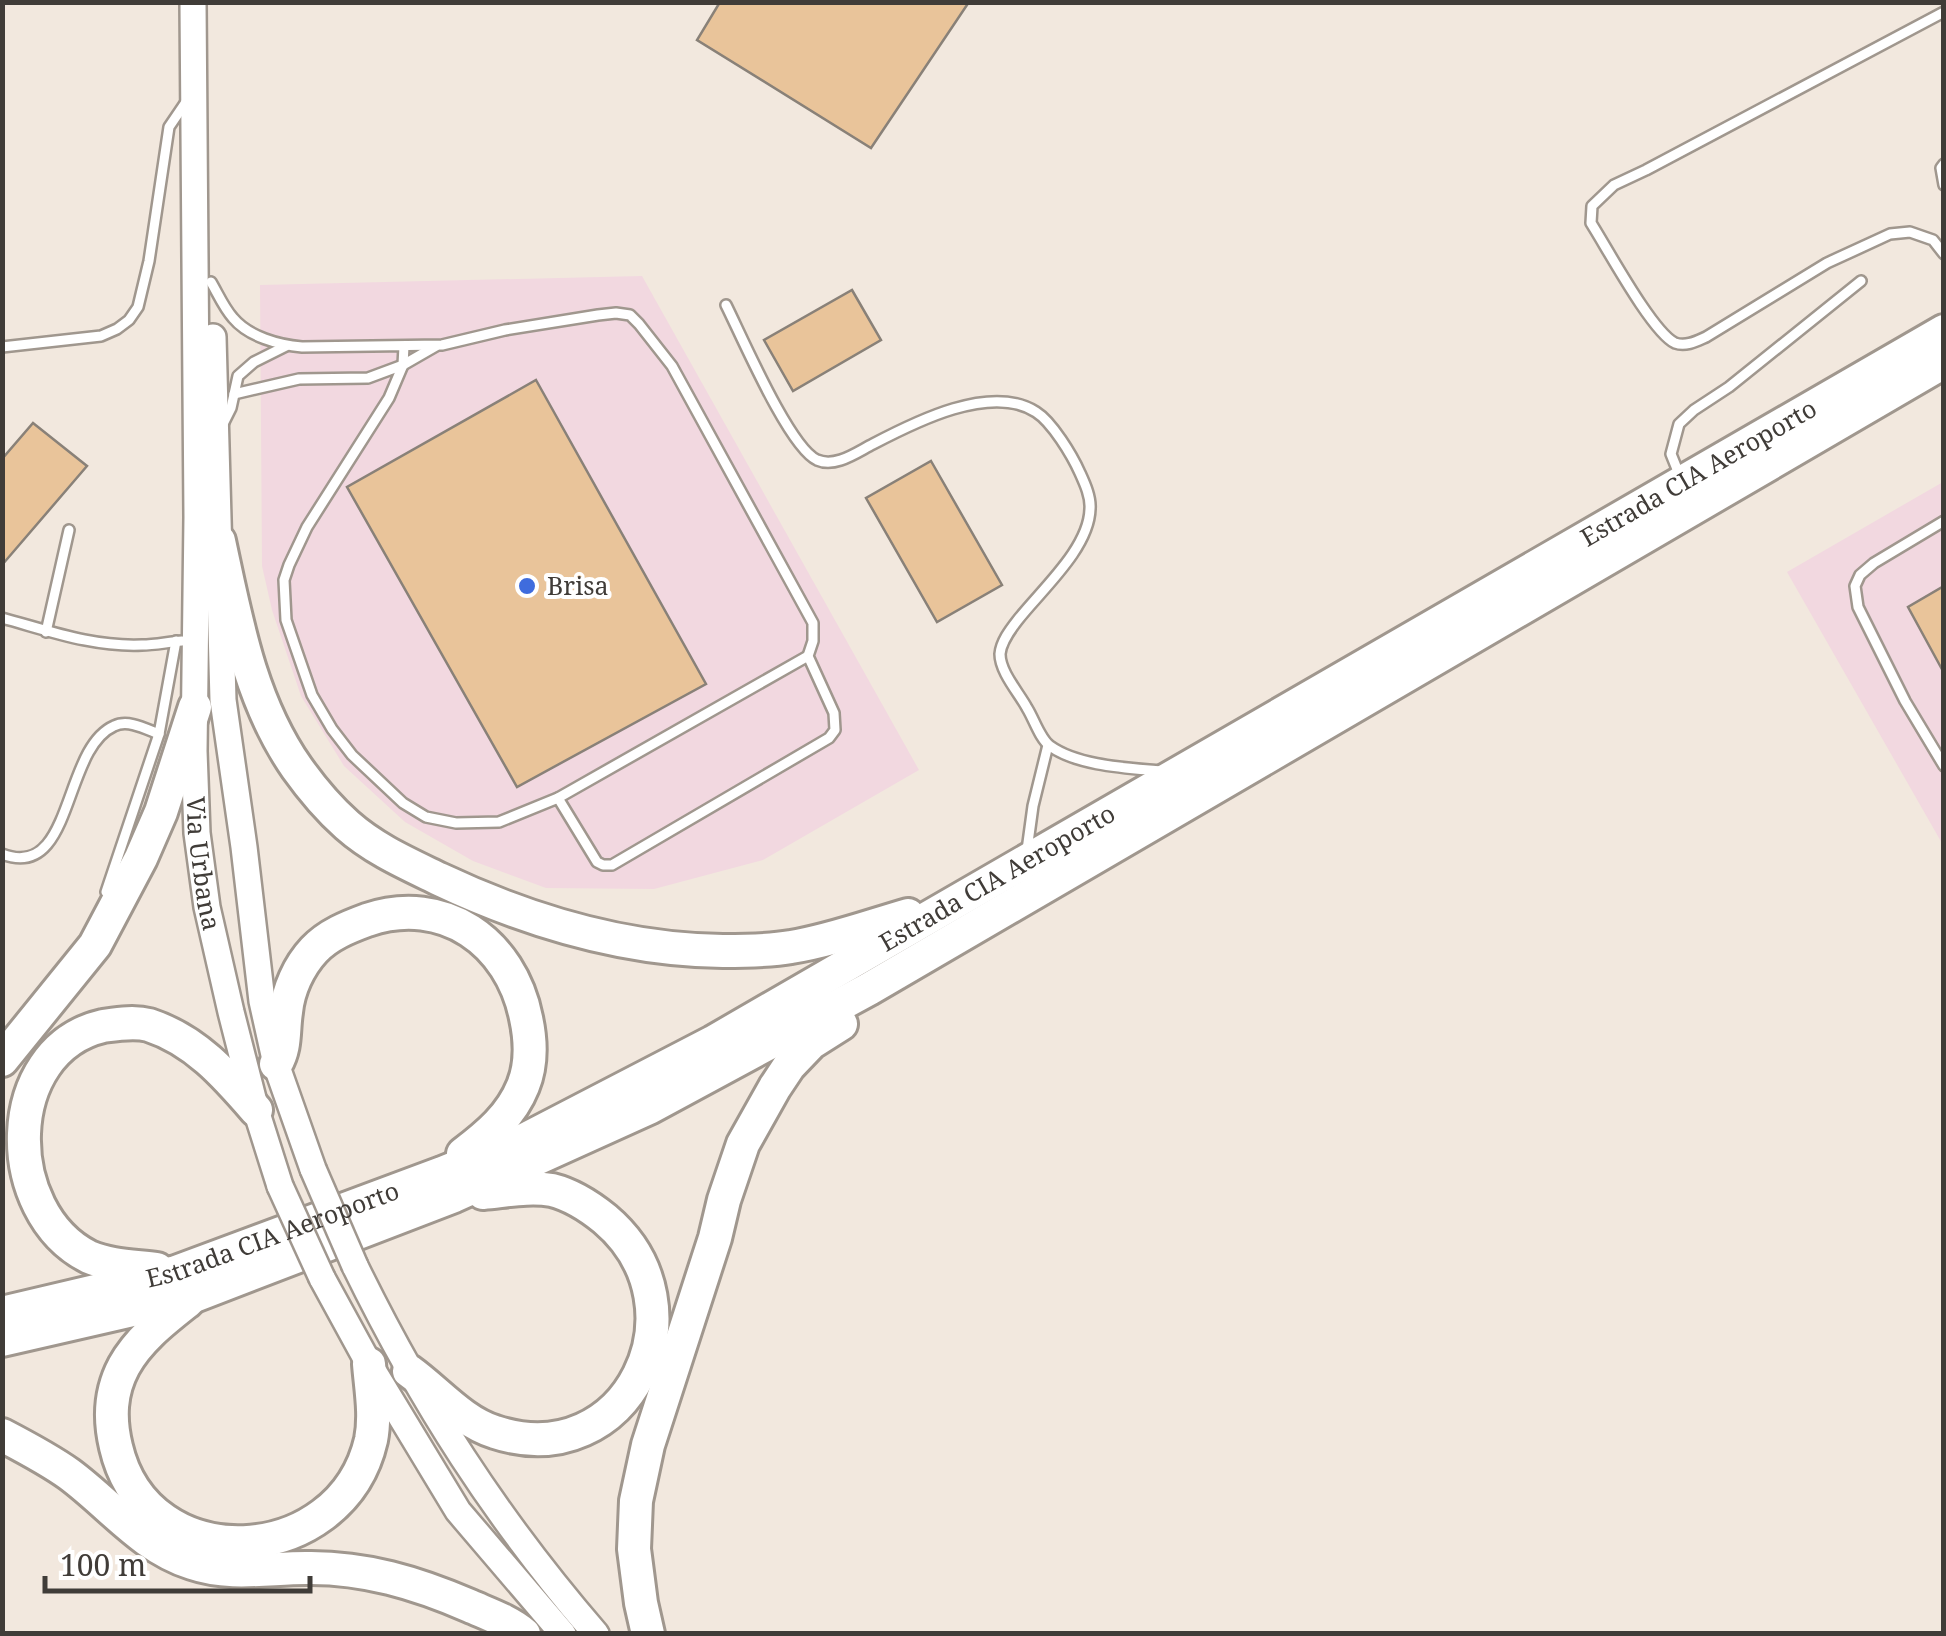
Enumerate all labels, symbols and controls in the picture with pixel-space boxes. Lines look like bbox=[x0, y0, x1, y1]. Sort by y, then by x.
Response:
street label: Estrada CIA Aeroporto bbox=[1574, 390, 1822, 553]
place label: Brisa bbox=[547, 568, 608, 602]
marker: Brisa bbox=[516, 575, 538, 597]
street label: Estrada CIA Aeroporto bbox=[872, 795, 1121, 959]
street label: Via Urbana bbox=[180, 796, 230, 934]
street label: Estrada CIA Aeroporto bbox=[142, 1173, 404, 1295]
scale bar bbox=[45, 1531, 310, 1593]
text: 100 m bbox=[60, 1544, 146, 1585]

